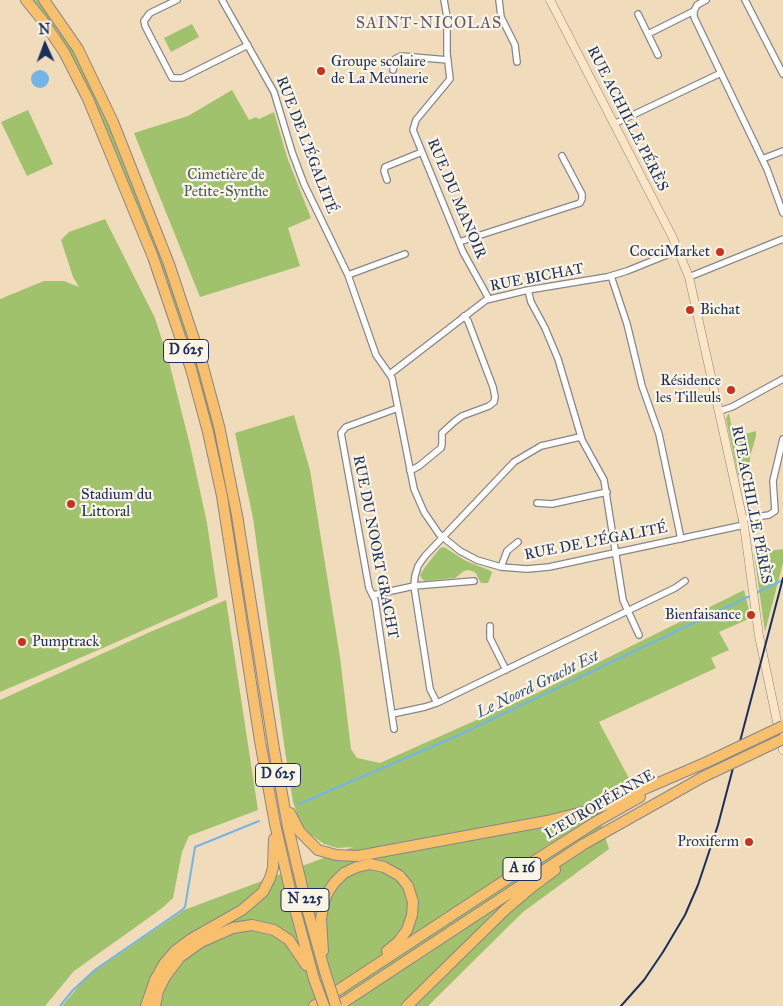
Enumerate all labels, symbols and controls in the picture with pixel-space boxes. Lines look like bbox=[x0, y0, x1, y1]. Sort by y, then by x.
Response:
district label: SAINT-NICOLAS bbox=[354, 14, 504, 34]
north arrow bbox=[20, 20, 70, 70]
text: N bbox=[38, 21, 51, 38]
street label: RUE ACHILLE PÉRÈS bbox=[583, 43, 671, 195]
place label: Groupe scolaire de La Meunerie bbox=[331, 53, 428, 88]
marker: Groupe scolaire de La Meunerie bbox=[315, 65, 327, 77]
street label: RUE DE L'ÉGALITÉ bbox=[272, 74, 340, 216]
street label: RUE DU MANOIR bbox=[423, 136, 489, 262]
park label: Cimetière de Petite-Synthe bbox=[184, 166, 268, 201]
place label: CocciMarket bbox=[630, 243, 710, 261]
marker: CocciMarket bbox=[714, 246, 726, 258]
street label: RUE BICHAT bbox=[489, 260, 585, 296]
place label: Bichat bbox=[700, 301, 740, 319]
marker: Bichat bbox=[684, 304, 696, 316]
road number: D 625 bbox=[164, 340, 208, 362]
place label: Résidence les Tilleuls bbox=[656, 372, 721, 407]
marker: Résidence les Tilleuls bbox=[725, 384, 737, 396]
street label: RUE ACHILLE PÉRÈS bbox=[727, 424, 775, 586]
street label: RUE DU NOORT GRACHT bbox=[348, 454, 402, 640]
place label: Stadium du Littoral bbox=[81, 486, 152, 521]
marker: Stadium du Littoral bbox=[65, 498, 77, 510]
street label: RUE DE L'ÉGALITÉ bbox=[523, 519, 669, 565]
place label: Bienfaisance bbox=[665, 606, 741, 624]
marker: Bienfaisance bbox=[745, 609, 757, 621]
place label: Pumptrack bbox=[32, 633, 99, 651]
marker: Pumptrack bbox=[16, 636, 28, 648]
water label: Le Noord Gracht Est bbox=[474, 647, 602, 723]
road number: D 625 bbox=[256, 764, 300, 786]
street label: L'EUROPÉENNE bbox=[542, 766, 658, 844]
place label: Proxiferm bbox=[677, 833, 739, 851]
marker: Proxiferm bbox=[743, 836, 755, 848]
road number: A 16 bbox=[503, 858, 541, 881]
road number: N 225 bbox=[281, 888, 329, 912]

